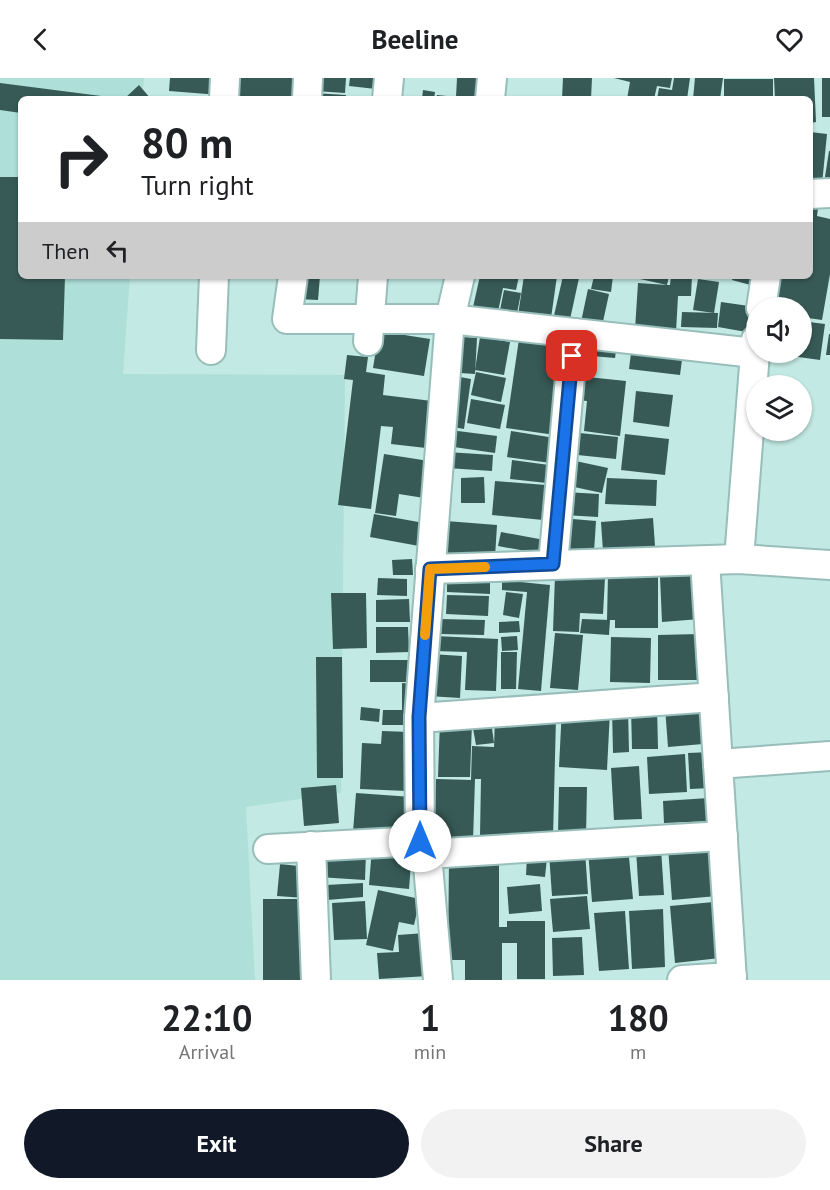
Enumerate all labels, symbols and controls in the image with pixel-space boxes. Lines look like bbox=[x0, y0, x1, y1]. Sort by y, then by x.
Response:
text: Beeline bbox=[372, 22, 458, 56]
icon: back bbox=[24, 23, 57, 56]
icon: heart bbox=[773, 23, 806, 56]
text: 80 m bbox=[141, 115, 233, 170]
icon: right bbox=[42, 120, 120, 198]
text: Turn right bbox=[141, 168, 254, 202]
icon: left bbox=[101, 234, 134, 267]
text: Then bbox=[42, 237, 89, 265]
map controls bbox=[746, 297, 812, 441]
button: sound bbox=[746, 297, 812, 363]
pin bbox=[546, 330, 597, 381]
icon: arrive bbox=[555, 339, 588, 372]
button: layers bbox=[746, 375, 812, 441]
position arrow bbox=[388, 809, 452, 873]
text: 22:10 bbox=[161, 994, 253, 1041]
text: 1 bbox=[420, 994, 440, 1041]
text: 180 bbox=[608, 994, 669, 1041]
text: Arrival bbox=[179, 1039, 235, 1065]
text: min bbox=[414, 1039, 446, 1065]
text: m bbox=[630, 1039, 646, 1065]
button: Exit bbox=[24, 1109, 409, 1178]
button: Share bbox=[421, 1109, 806, 1178]

